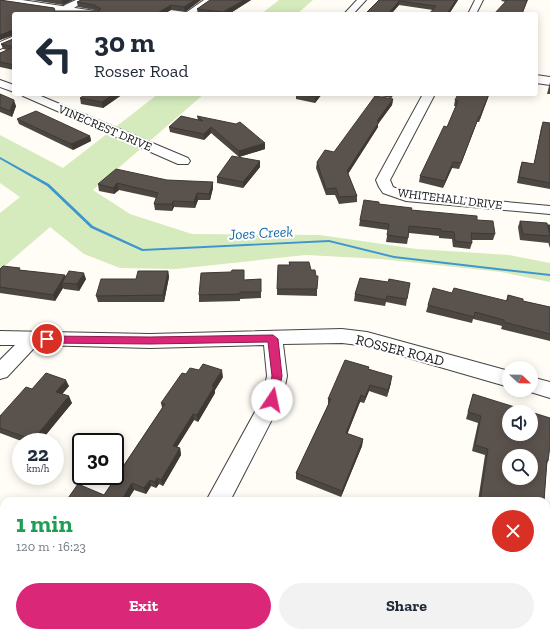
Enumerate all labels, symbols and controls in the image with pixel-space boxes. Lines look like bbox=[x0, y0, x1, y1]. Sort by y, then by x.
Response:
text: 30 m bbox=[94, 26, 155, 59]
icon: left bbox=[28, 28, 80, 80]
text: Rosser Road bbox=[94, 60, 188, 82]
street label: VINECREST DRIVE bbox=[55, 102, 154, 154]
street label: WHITEHALL DRIVE bbox=[397, 186, 503, 212]
water label: Joes Creek bbox=[228, 222, 294, 244]
pin bbox=[30, 322, 64, 356]
icon: arrive bbox=[36, 328, 58, 350]
street label: ROSSER ROAD bbox=[354, 331, 446, 370]
north arrow bbox=[502, 361, 538, 397]
map controls bbox=[502, 361, 538, 485]
position arrow bbox=[251, 379, 293, 421]
button: sound bbox=[502, 405, 538, 441]
speed limit sign: 30 bbox=[72, 433, 124, 485]
text: 22 bbox=[27, 442, 49, 466]
button: search bbox=[502, 449, 538, 485]
text: km/h bbox=[27, 463, 49, 475]
text: 1 min bbox=[16, 509, 73, 538]
button: close bbox=[492, 510, 534, 552]
text: 120 m · 16:23 bbox=[16, 539, 86, 554]
button: Exit bbox=[16, 583, 271, 629]
button: Share bbox=[279, 583, 534, 629]

